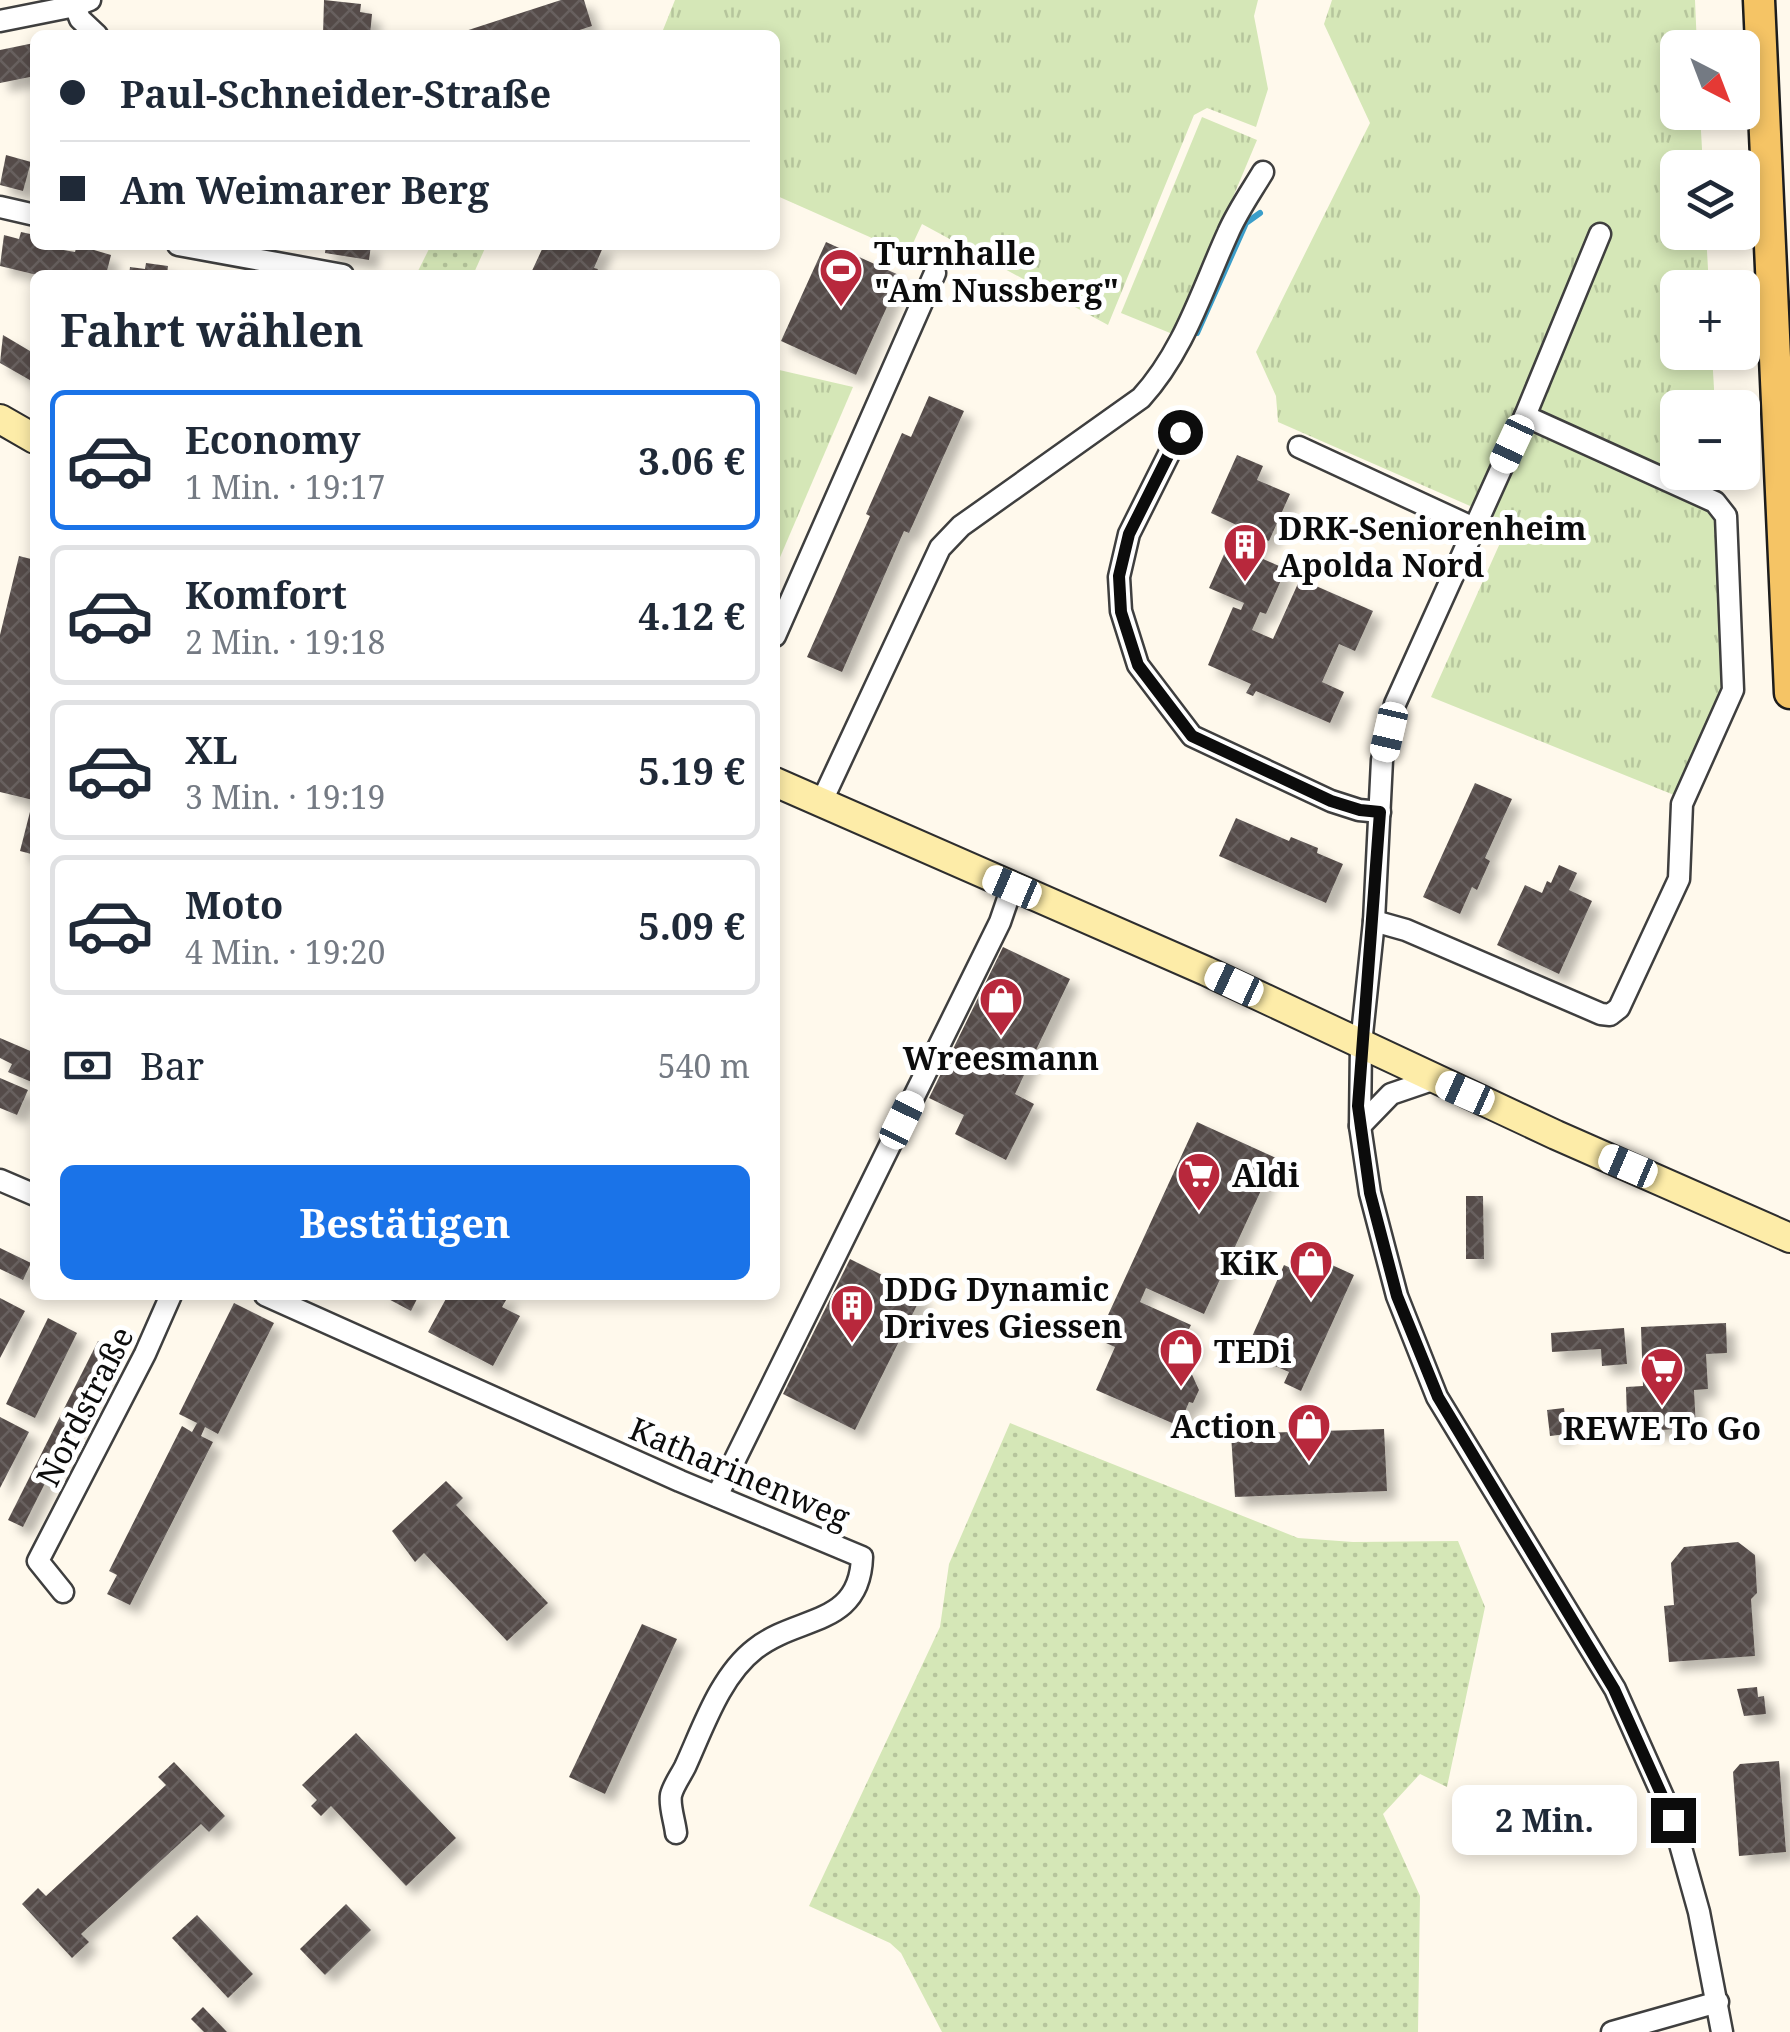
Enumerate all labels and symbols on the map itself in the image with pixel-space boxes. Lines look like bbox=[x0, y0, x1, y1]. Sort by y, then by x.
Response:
north arrow bbox=[1660, 30, 1760, 130]
place label: Turnhalle "Am Nussberg" bbox=[874, 231, 1119, 311]
sports icon: Turnhalle "Am Nussberg" bbox=[818, 247, 864, 308]
route start bbox=[1158, 410, 1203, 455]
car bbox=[1486, 410, 1538, 478]
place label: DRK-Seniorenheim Apolda Nord bbox=[1278, 506, 1587, 586]
building icon: DRK-Seniorenheim Apolda Nord bbox=[1222, 522, 1268, 583]
car bbox=[1368, 699, 1410, 765]
car bbox=[979, 861, 1045, 913]
car bbox=[1200, 958, 1268, 1010]
shop icon: Wreesmann bbox=[978, 976, 1024, 1037]
place label: Wreesmann bbox=[903, 1036, 1099, 1079]
car bbox=[1431, 1067, 1499, 1119]
car bbox=[875, 1086, 929, 1154]
car bbox=[1595, 1140, 1661, 1192]
supermarket icon: Aldi bbox=[1176, 1151, 1222, 1212]
place label: Aldi bbox=[1232, 1153, 1299, 1196]
shop icon: KiK bbox=[1288, 1239, 1334, 1300]
place label: KiK bbox=[1220, 1241, 1279, 1284]
place label: DDG Dynamic Drives Giessen bbox=[884, 1267, 1123, 1347]
building icon: DDG Dynamic Drives Giessen bbox=[829, 1283, 875, 1344]
street label: Nordstraße bbox=[25, 1319, 143, 1493]
shop icon: TEDi bbox=[1158, 1327, 1204, 1388]
place label: TEDi bbox=[1214, 1329, 1292, 1372]
supermarket icon: REWE To Go bbox=[1639, 1346, 1685, 1407]
shop icon: Action bbox=[1286, 1402, 1332, 1463]
place label: Action bbox=[1170, 1404, 1276, 1447]
street label: Katharinenweg bbox=[623, 1406, 857, 1538]
place label: REWE To Go bbox=[1563, 1406, 1761, 1449]
callout: 2 Min. bbox=[1453, 1785, 1638, 1855]
route end bbox=[1651, 1798, 1696, 1843]

